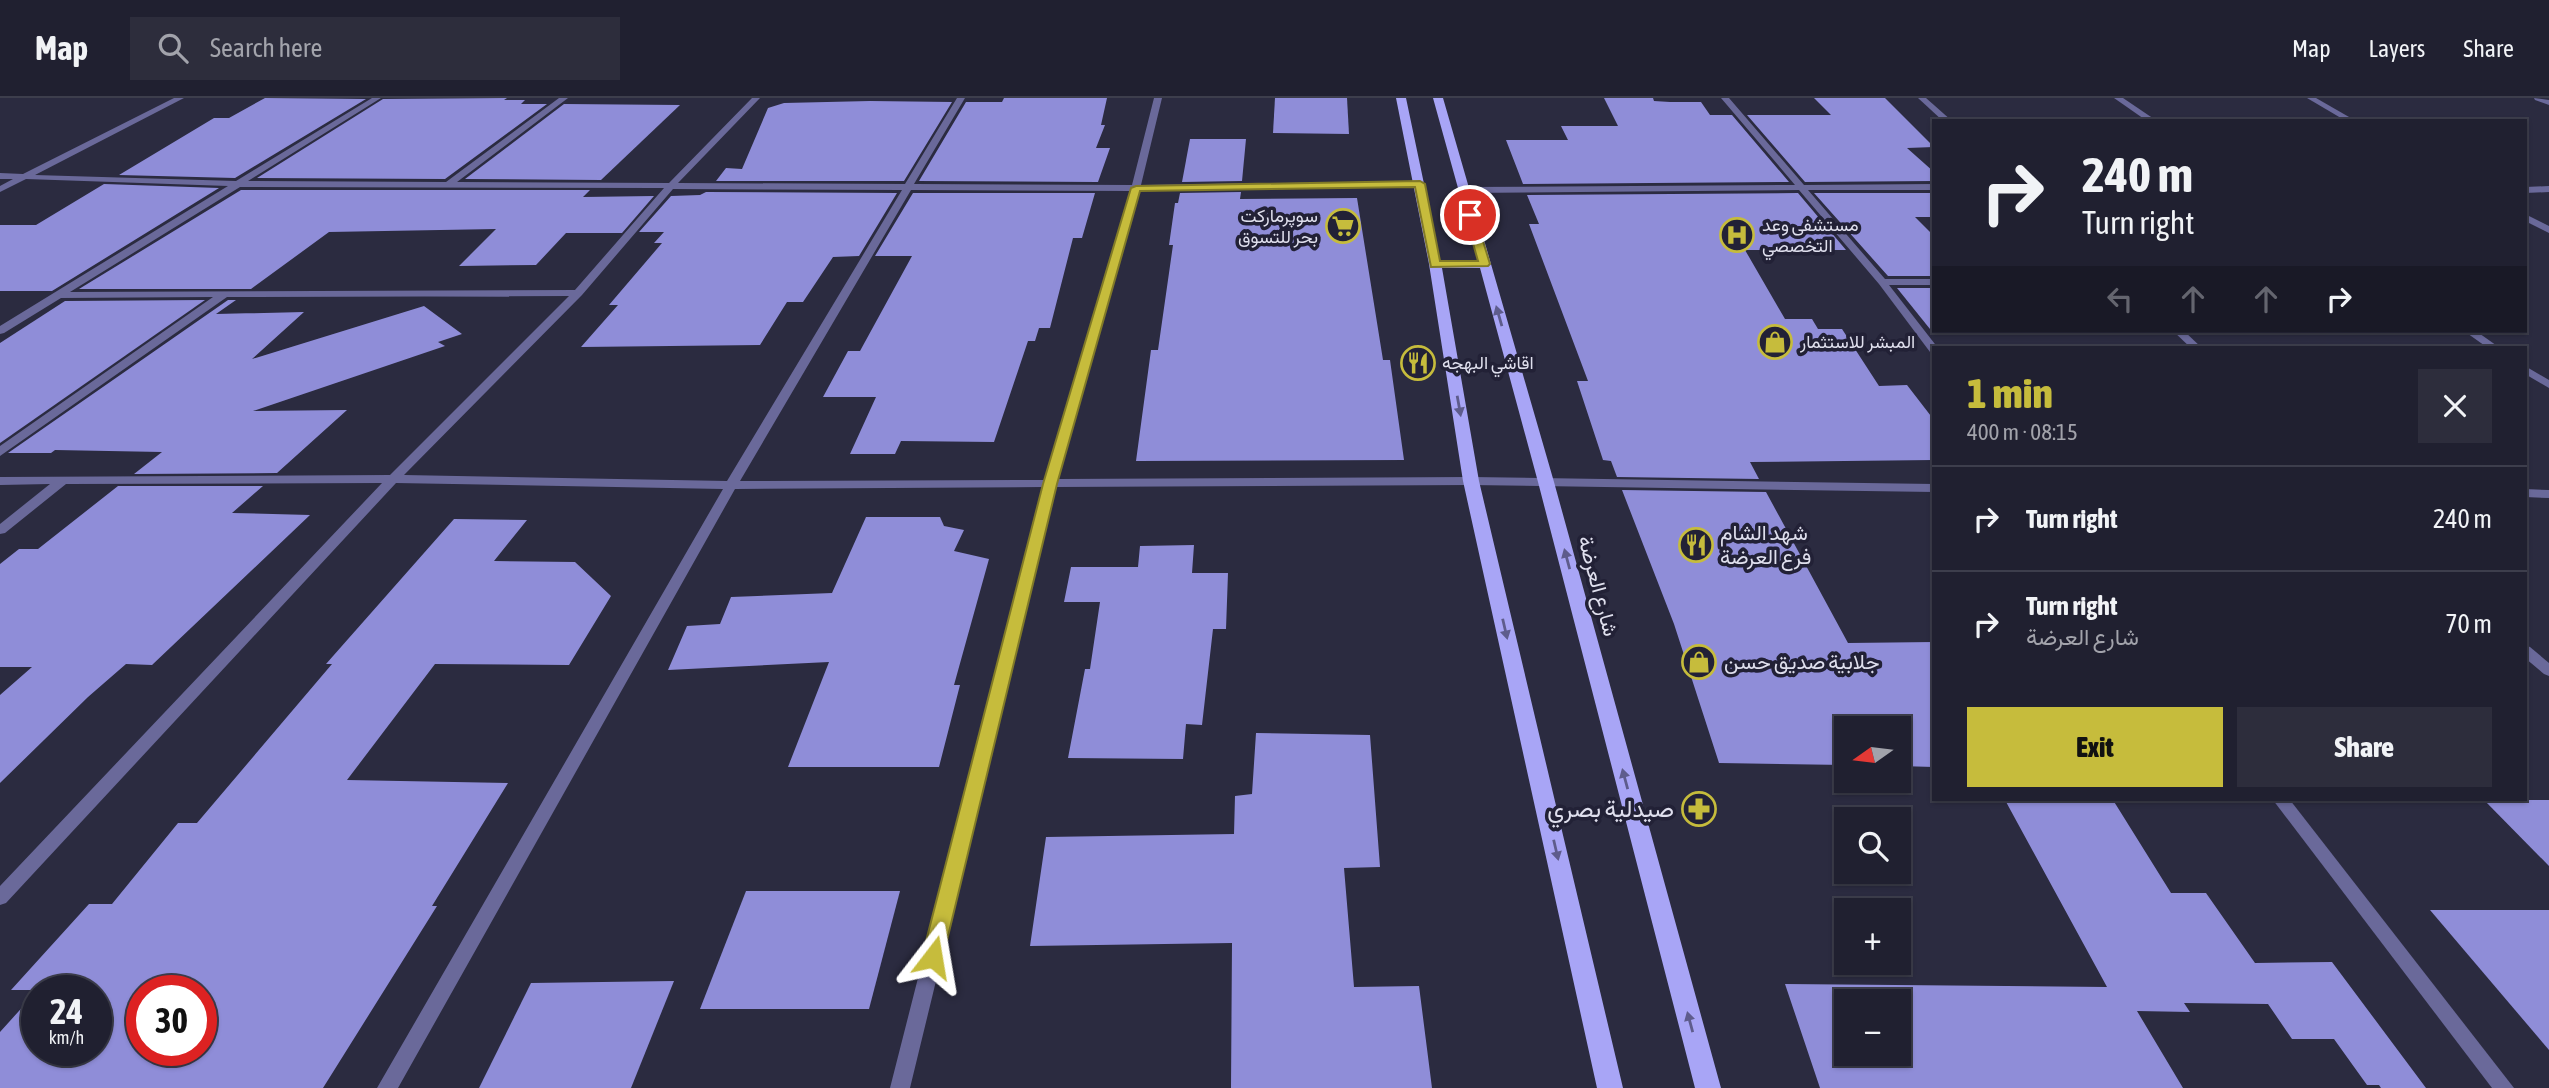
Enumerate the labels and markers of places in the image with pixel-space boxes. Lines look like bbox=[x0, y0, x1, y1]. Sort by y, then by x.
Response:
pin bbox=[1440, 185, 1500, 245]
place label: سوپرمارکت بحر للتسوق bbox=[1238, 205, 1318, 248]
supermarket icon: سوپرمارکت بحر للتسوق bbox=[1324, 207, 1362, 245]
place label: مستشفى وعد التخصصي bbox=[1762, 214, 1859, 261]
hospital icon: مستشفى وعد التخصصي bbox=[1718, 216, 1756, 254]
shop icon: المبشر للاستثمار bbox=[1756, 323, 1794, 361]
place label: المبشر للاستثمار bbox=[1799, 331, 1915, 353]
restaurant icon: اقاشي البهجه bbox=[1399, 344, 1437, 382]
place label: اقاشي البهجه bbox=[1442, 352, 1534, 378]
place label: شهد الشام فرع العرضة bbox=[1720, 520, 1811, 571]
restaurant icon: شهد الشام فرع العرضة bbox=[1677, 526, 1715, 564]
shop icon: جلابية صديق حسن bbox=[1680, 643, 1718, 681]
place label: جلابية صديق حسن bbox=[1724, 649, 1880, 674]
pharmacy icon: صيدلية بصري bbox=[1680, 790, 1718, 828]
place label: صيدلية بصري bbox=[1547, 795, 1674, 828]

